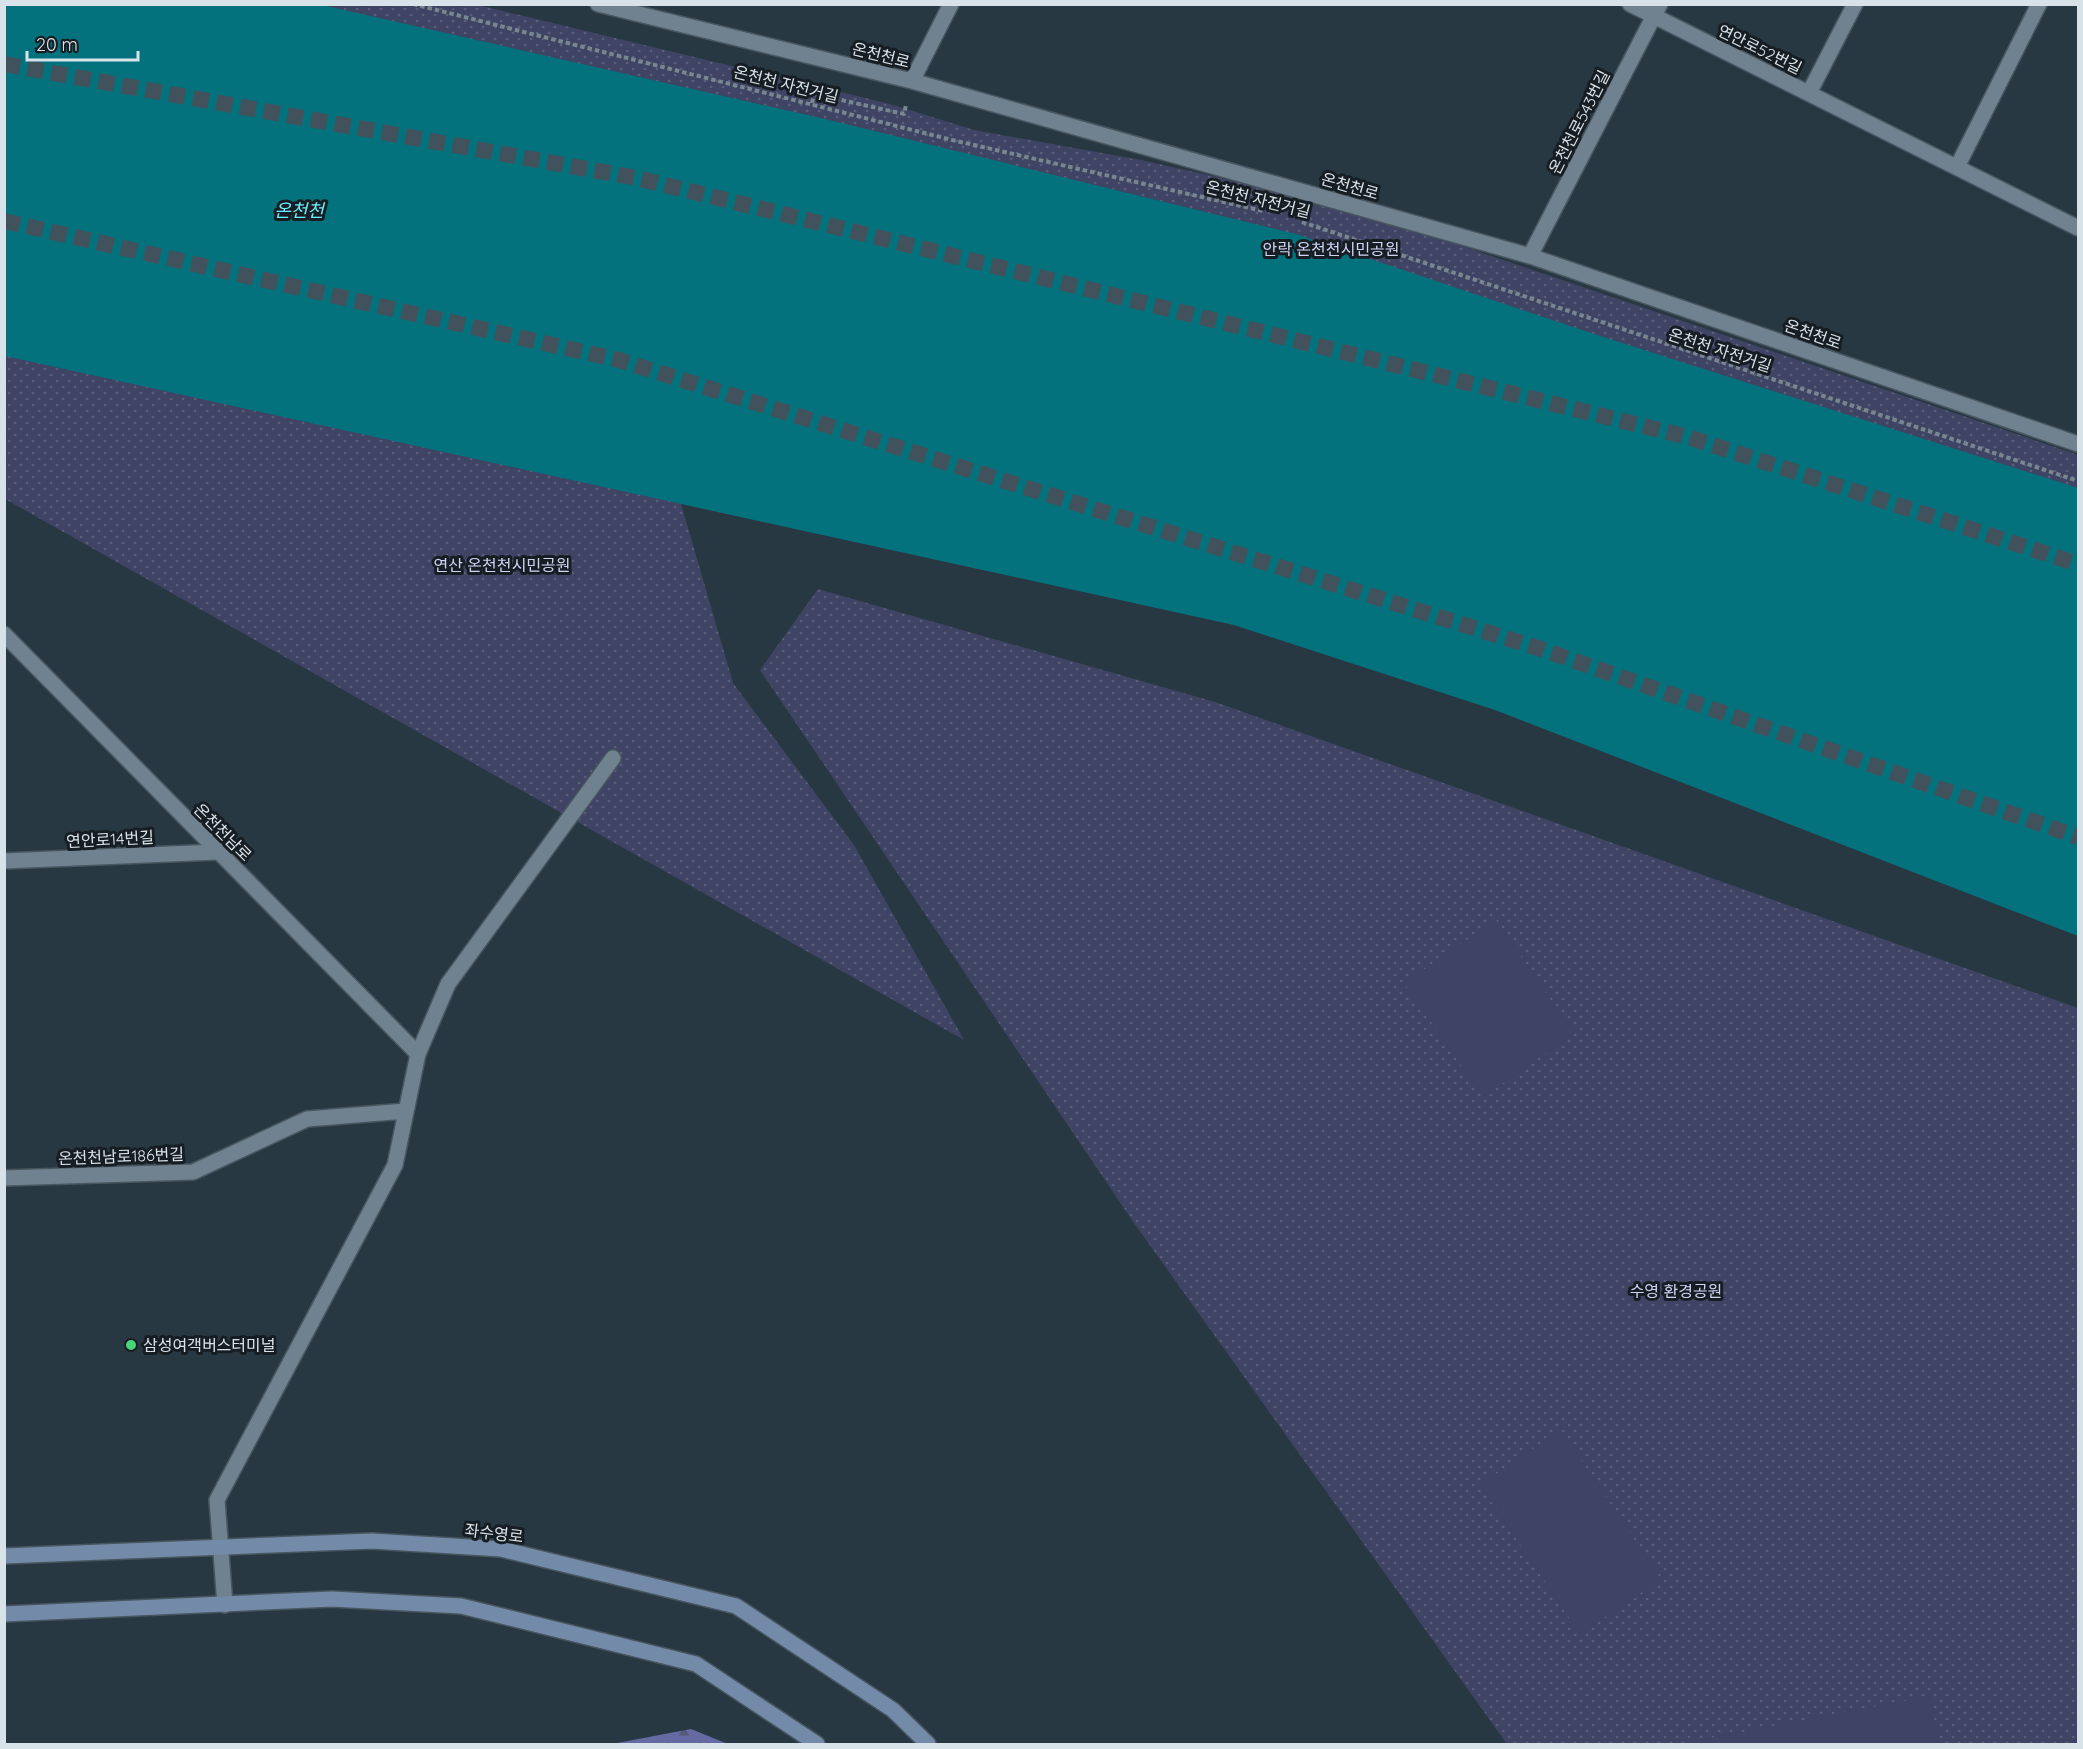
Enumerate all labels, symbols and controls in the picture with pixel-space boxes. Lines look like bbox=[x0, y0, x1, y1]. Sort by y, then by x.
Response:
street label: 연안로52번길 bbox=[1715, 20, 1805, 78]
scale bar bbox=[27, 24, 138, 62]
text: 20 m bbox=[36, 33, 78, 56]
street label: 온천천로 bbox=[850, 38, 912, 72]
street label: 온천천 자전거길 bbox=[731, 61, 841, 107]
street label: 온천천로543번길 bbox=[1544, 67, 1614, 177]
street label: 온천천로 bbox=[1319, 168, 1381, 204]
street label: 온천천 자전거길 bbox=[1203, 176, 1313, 222]
water label: 온천천 bbox=[274, 199, 326, 222]
park label: 안락 온천천시민공원 bbox=[1263, 239, 1399, 259]
street label: 온천천로 bbox=[1782, 315, 1844, 353]
street label: 온천천 자전거길 bbox=[1666, 324, 1774, 376]
park label: 연산 온천천시민공원 bbox=[434, 555, 570, 575]
street label: 온천천남로 bbox=[190, 799, 256, 865]
street label: 연안로14번길 bbox=[66, 827, 154, 851]
street label: 온천천남로186번길 bbox=[58, 1144, 184, 1168]
park label: 수영 환경공원 bbox=[1630, 1281, 1722, 1301]
place label: 삼성여객버스터미널 bbox=[143, 1335, 275, 1355]
marker: 삼성여객버스터미널 bbox=[124, 1338, 138, 1352]
street label: 좌수영로 bbox=[464, 1519, 525, 1547]

